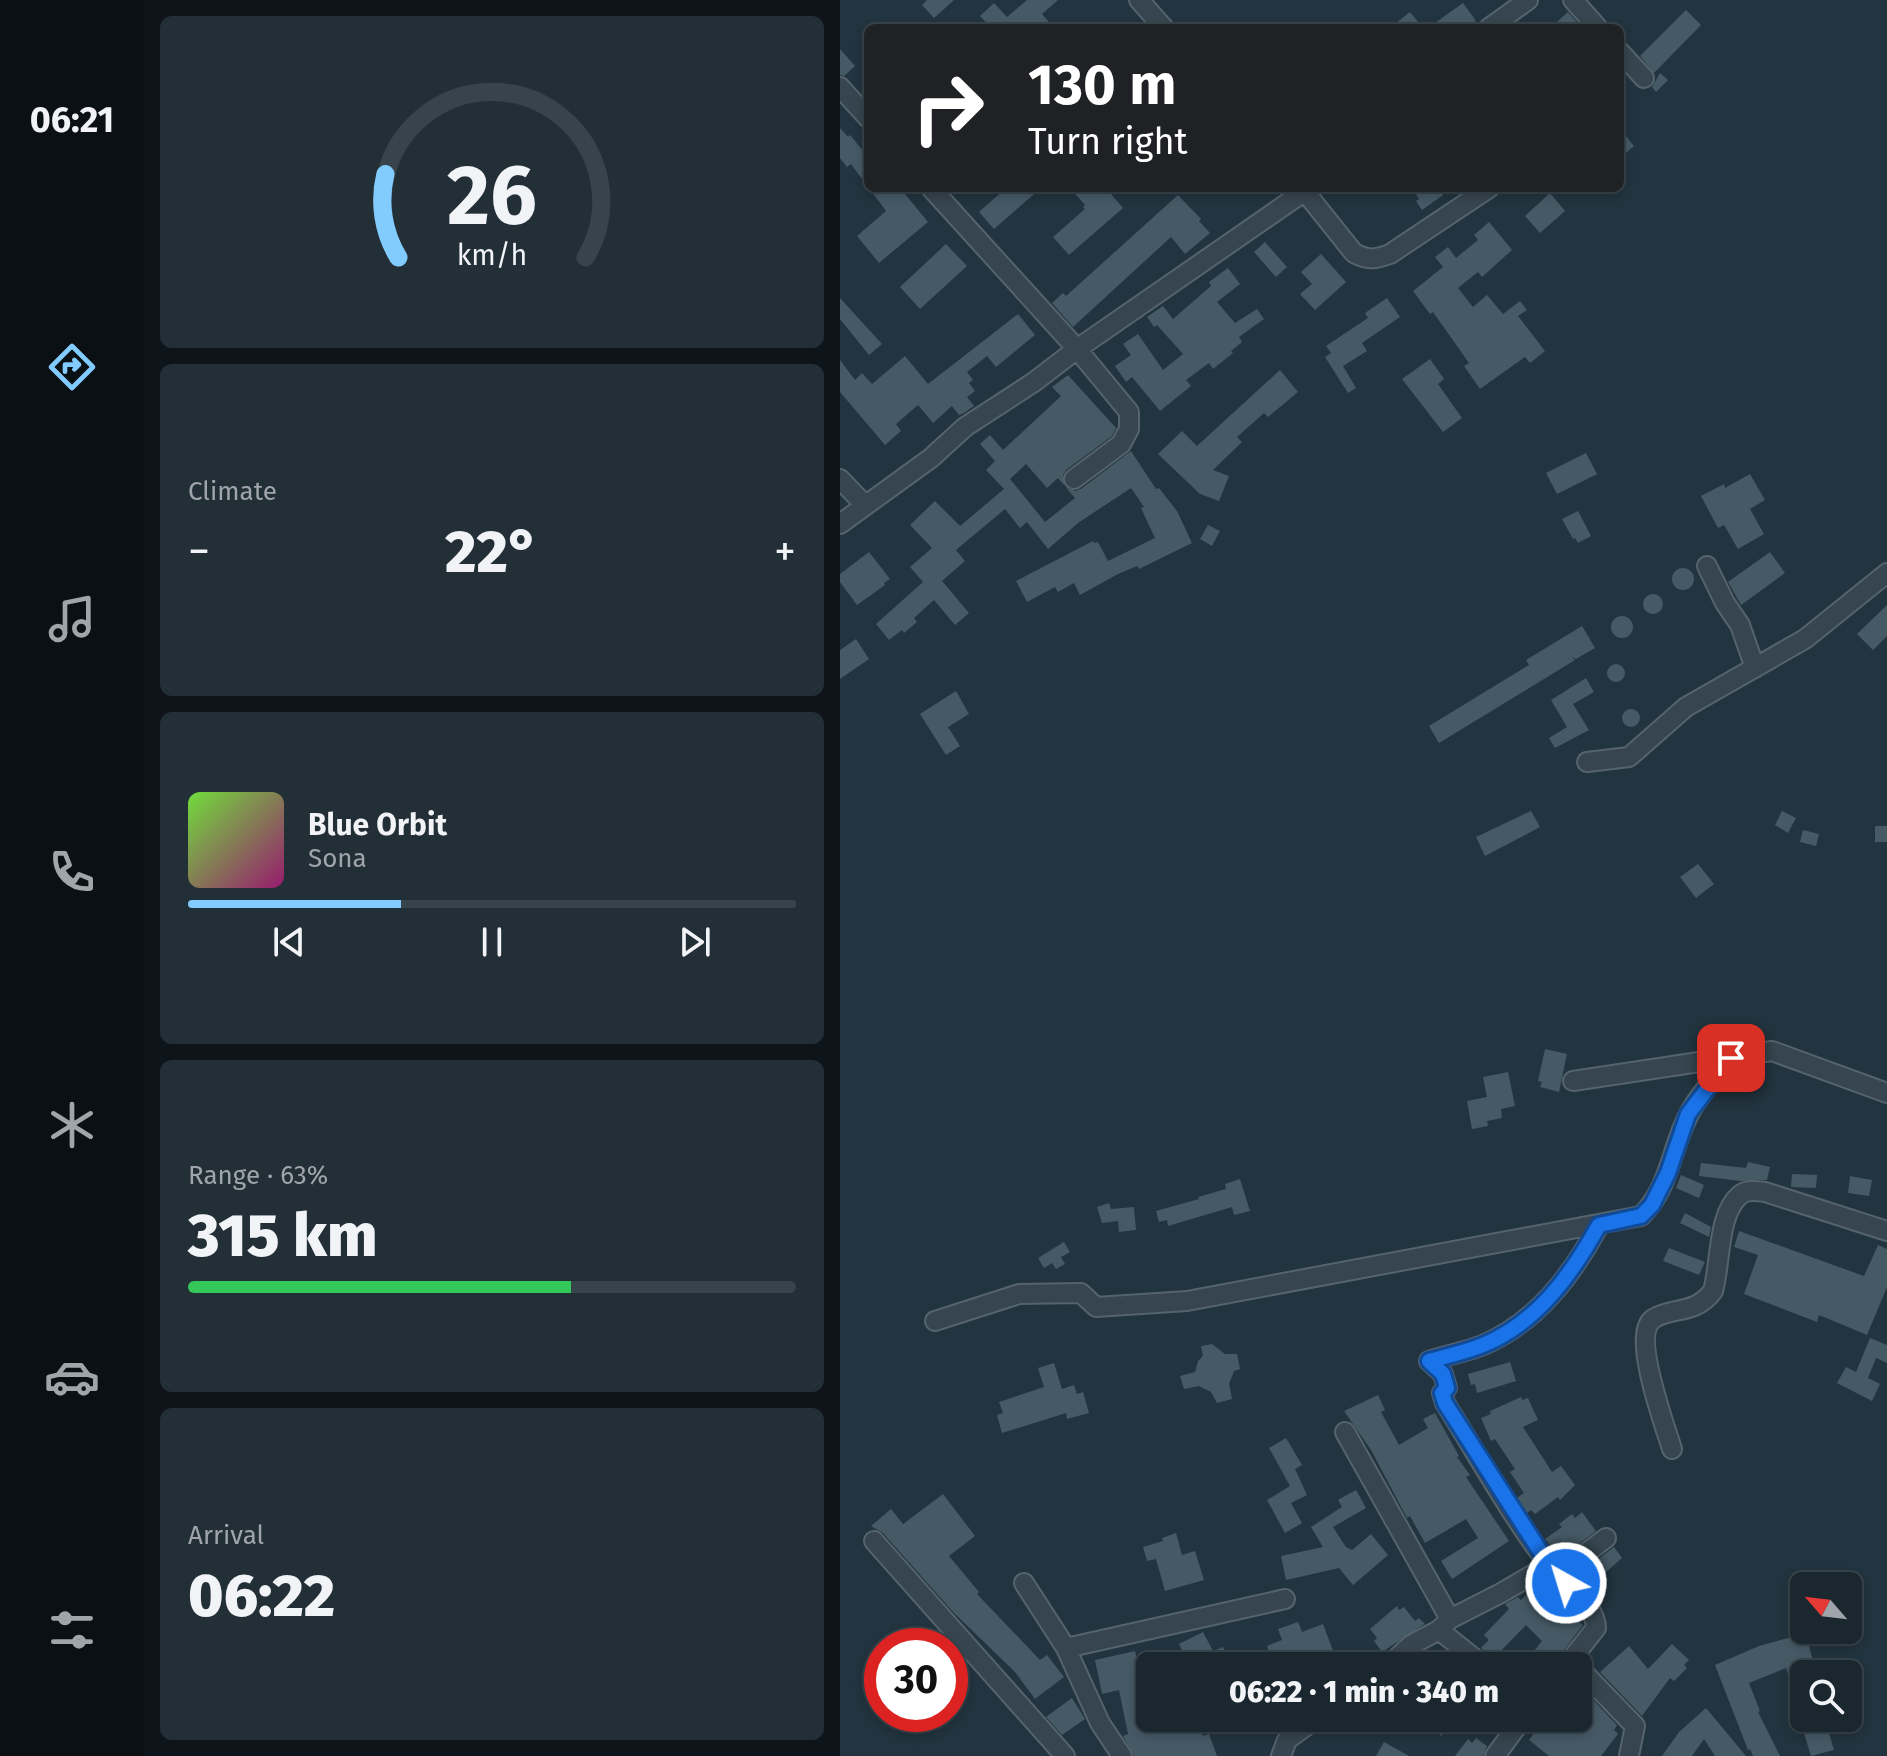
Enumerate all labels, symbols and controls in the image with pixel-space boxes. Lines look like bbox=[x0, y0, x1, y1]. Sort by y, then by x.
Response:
text: 130 m bbox=[1028, 52, 1176, 119]
icon: right bbox=[896, 56, 1000, 160]
text: 06:21 bbox=[30, 98, 114, 142]
text: Turn right bbox=[1028, 120, 1188, 164]
text: 26 bbox=[447, 146, 537, 246]
text: km/h bbox=[457, 238, 527, 273]
icon: directions bbox=[44, 339, 100, 395]
text: Climate bbox=[188, 476, 277, 507]
text: 22° bbox=[445, 516, 539, 588]
text: − bbox=[188, 525, 210, 578]
text: + bbox=[774, 525, 796, 578]
icon: music bbox=[44, 591, 100, 647]
text: Blue Orbit bbox=[308, 807, 447, 843]
text: Sona bbox=[308, 843, 367, 874]
icon: phone bbox=[44, 844, 100, 900]
icon: previous bbox=[267, 920, 311, 964]
icon: pause bbox=[470, 920, 514, 964]
icon: next bbox=[673, 920, 717, 964]
pin bbox=[1697, 1024, 1765, 1092]
icon: arrive bbox=[1709, 1036, 1753, 1080]
icon: climate bbox=[44, 1097, 100, 1153]
text: Range · 63% bbox=[188, 1160, 328, 1191]
text: 315 km bbox=[188, 1200, 377, 1272]
icon: car bbox=[44, 1349, 100, 1405]
text: Arrival bbox=[188, 1520, 264, 1551]
position arrow bbox=[1524, 1541, 1608, 1625]
text: 06:22 bbox=[188, 1560, 335, 1632]
north arrow bbox=[1790, 1572, 1862, 1644]
map controls bbox=[1790, 1572, 1862, 1732]
icon: filters bbox=[44, 1602, 100, 1658]
speed limit sign: 30 bbox=[864, 1628, 968, 1732]
button: search bbox=[1790, 1660, 1862, 1732]
text: 06:22 · 1 min · 340 m bbox=[1229, 1674, 1499, 1710]

